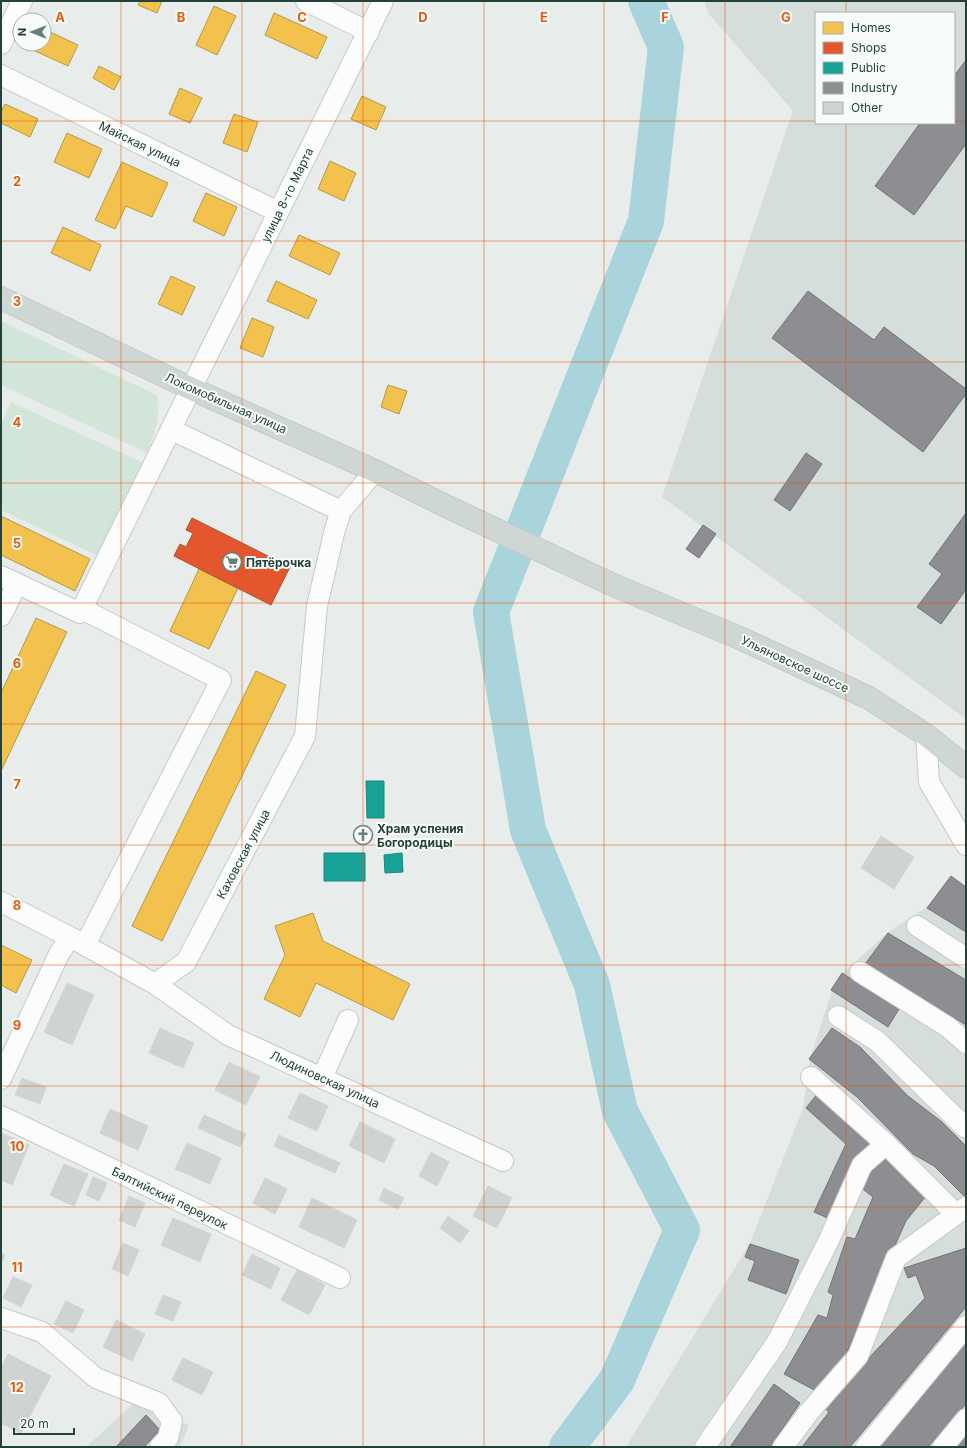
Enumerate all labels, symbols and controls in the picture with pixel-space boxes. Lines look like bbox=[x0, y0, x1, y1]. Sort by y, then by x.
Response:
text: A bbox=[55, 9, 65, 25]
text: B bbox=[177, 9, 186, 25]
text: C bbox=[297, 9, 307, 25]
text: D bbox=[418, 9, 428, 25]
text: E bbox=[540, 9, 548, 25]
text: F bbox=[661, 9, 669, 25]
text: G bbox=[781, 9, 791, 25]
north arrow bbox=[12, 12, 52, 52]
legend bbox=[815, 12, 955, 124]
text: Homes bbox=[851, 20, 891, 35]
text: N bbox=[15, 28, 29, 36]
text: Shops bbox=[851, 40, 887, 55]
text: Public bbox=[851, 60, 886, 75]
text: Industry bbox=[851, 80, 898, 95]
text: Other bbox=[851, 100, 883, 115]
street label: Майская улица bbox=[97, 118, 183, 170]
street label: улица 8-го Марта bbox=[258, 145, 316, 245]
text: 2 bbox=[13, 173, 21, 189]
text: 3 bbox=[13, 293, 21, 309]
street label: Локомобильная улица bbox=[163, 369, 289, 437]
text: 4 bbox=[13, 414, 22, 430]
text: 5 bbox=[13, 535, 21, 551]
supermarket icon: Пятёрочка bbox=[221, 551, 243, 573]
place label: Пятёрочка bbox=[246, 555, 311, 570]
street label: Ульяновское шоссе bbox=[739, 632, 851, 696]
text: 6 bbox=[13, 655, 21, 671]
text: 7 bbox=[13, 776, 21, 792]
street label: Каховская улица bbox=[213, 807, 273, 901]
place label: Храм успения Богородицы bbox=[377, 821, 464, 850]
church icon: Храм успения Богородицы bbox=[352, 824, 374, 846]
text: 8 bbox=[13, 897, 21, 913]
text: 9 bbox=[13, 1017, 21, 1033]
street label: Людиновская улица bbox=[268, 1047, 382, 1111]
text: 10 bbox=[10, 1138, 24, 1154]
street label: Балтийский переулок bbox=[110, 1163, 231, 1233]
text: 11 bbox=[11, 1259, 23, 1275]
text: 12 bbox=[10, 1379, 24, 1395]
scale bar bbox=[14, 1410, 74, 1436]
text: 20 m bbox=[20, 1416, 49, 1431]

